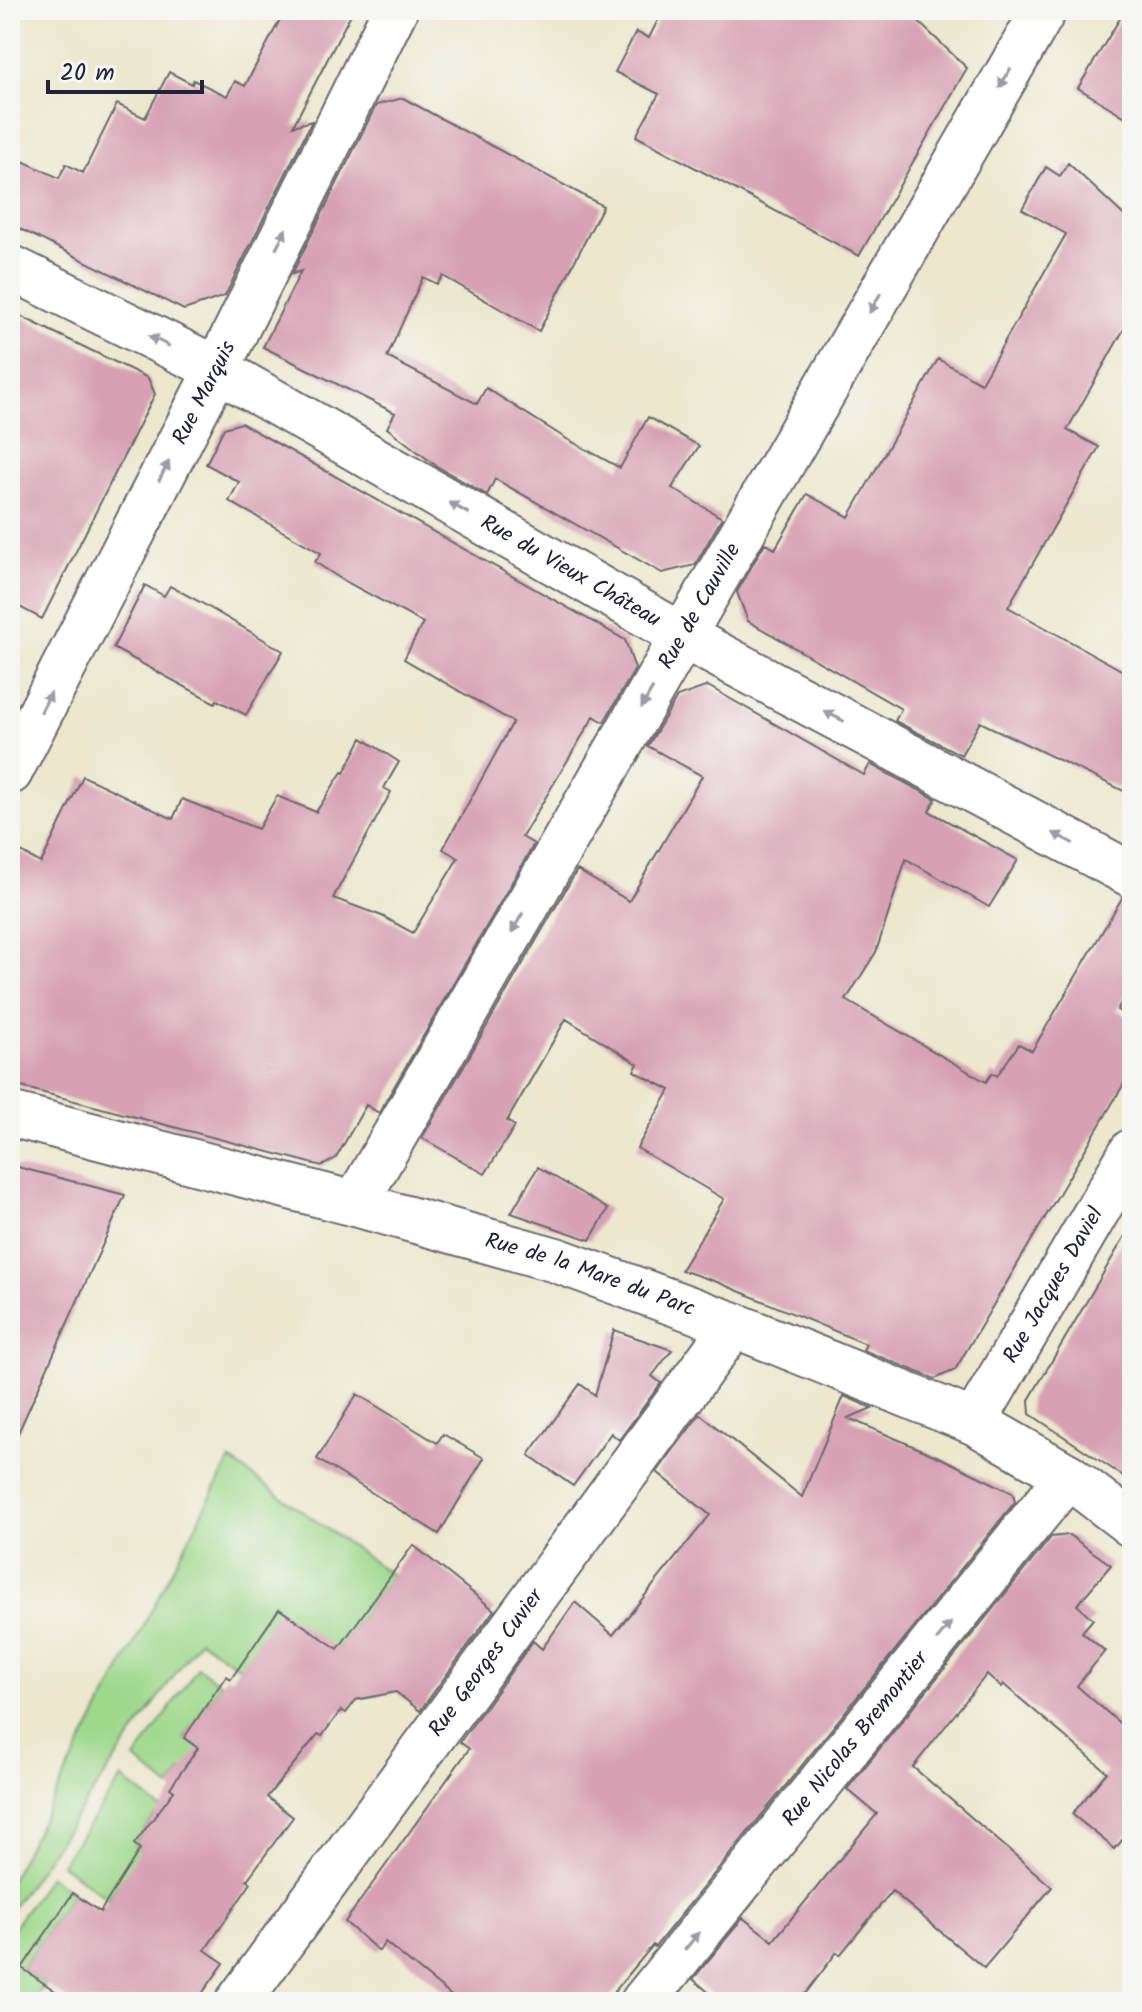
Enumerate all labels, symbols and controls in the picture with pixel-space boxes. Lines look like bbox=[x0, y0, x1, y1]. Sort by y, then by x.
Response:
scale bar bbox=[48, 44, 202, 94]
text: 20 m bbox=[60, 54, 115, 93]
one-way arrow bbox=[998, 66, 1012, 89]
one-way arrow bbox=[274, 227, 288, 251]
one-way arrow bbox=[868, 292, 882, 314]
one-way arrow bbox=[147, 334, 170, 348]
street label: Rue Marquis bbox=[163, 334, 246, 451]
one-way arrow bbox=[158, 460, 171, 483]
one-way arrow bbox=[448, 501, 471, 515]
street label: Rue du Vieux Château bbox=[474, 506, 667, 637]
street label: Rue de Cauville bbox=[649, 536, 750, 676]
one-way arrow bbox=[640, 687, 654, 709]
one-way arrow bbox=[39, 691, 52, 714]
one-way arrow bbox=[822, 709, 845, 722]
one-way arrow bbox=[1052, 831, 1075, 844]
one-way arrow bbox=[510, 912, 524, 934]
street label: Rue Jacques Daviel bbox=[994, 1200, 1113, 1370]
street label: Rue de la Mare du Parc bbox=[481, 1224, 700, 1327]
street label: Rue Georges Cuvier bbox=[420, 1580, 554, 1745]
one-way arrow bbox=[935, 1620, 952, 1641]
street label: Rue Nicolas Bremontier bbox=[773, 1642, 938, 1835]
one-way arrow bbox=[683, 1931, 700, 1951]

